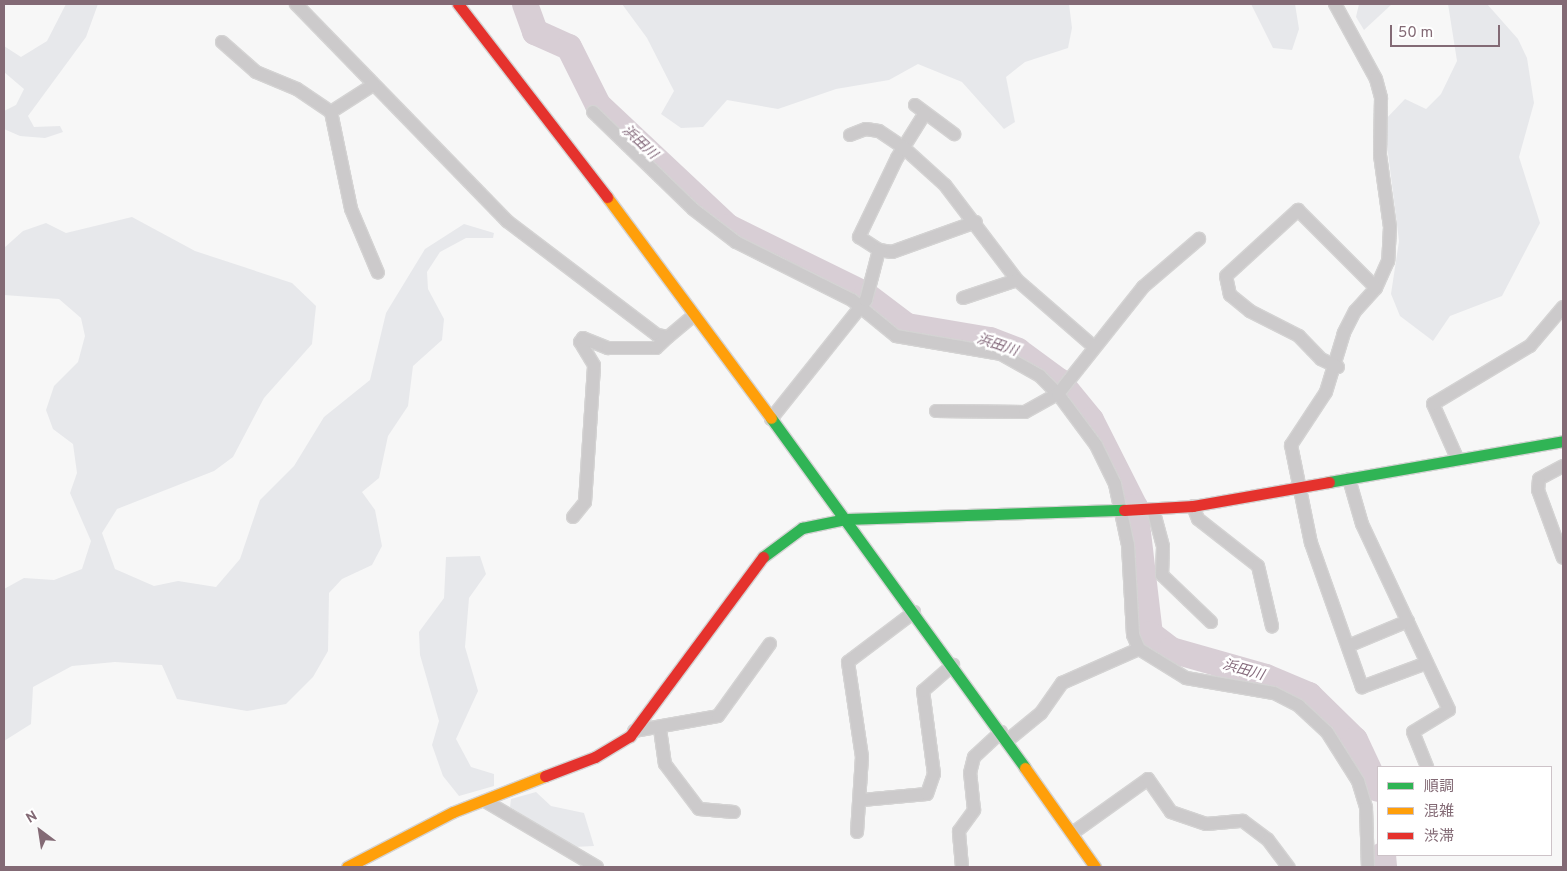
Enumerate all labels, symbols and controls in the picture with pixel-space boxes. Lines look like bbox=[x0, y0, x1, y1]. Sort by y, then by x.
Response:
scale bar bbox=[1392, 15, 1502, 47]
text: 50 m bbox=[1398, 24, 1433, 43]
water label: 浜田川 bbox=[618, 123, 660, 163]
water label: 浜田川 bbox=[974, 331, 1020, 361]
water label: 浜田川 bbox=[1220, 657, 1266, 685]
legend bbox=[1377, 766, 1552, 856]
text: 順調 bbox=[1424, 778, 1454, 797]
text: 混雑 bbox=[1424, 803, 1454, 822]
north arrow bbox=[15, 806, 65, 856]
text: N bbox=[23, 808, 41, 828]
text: 渋滞 bbox=[1424, 828, 1454, 847]

